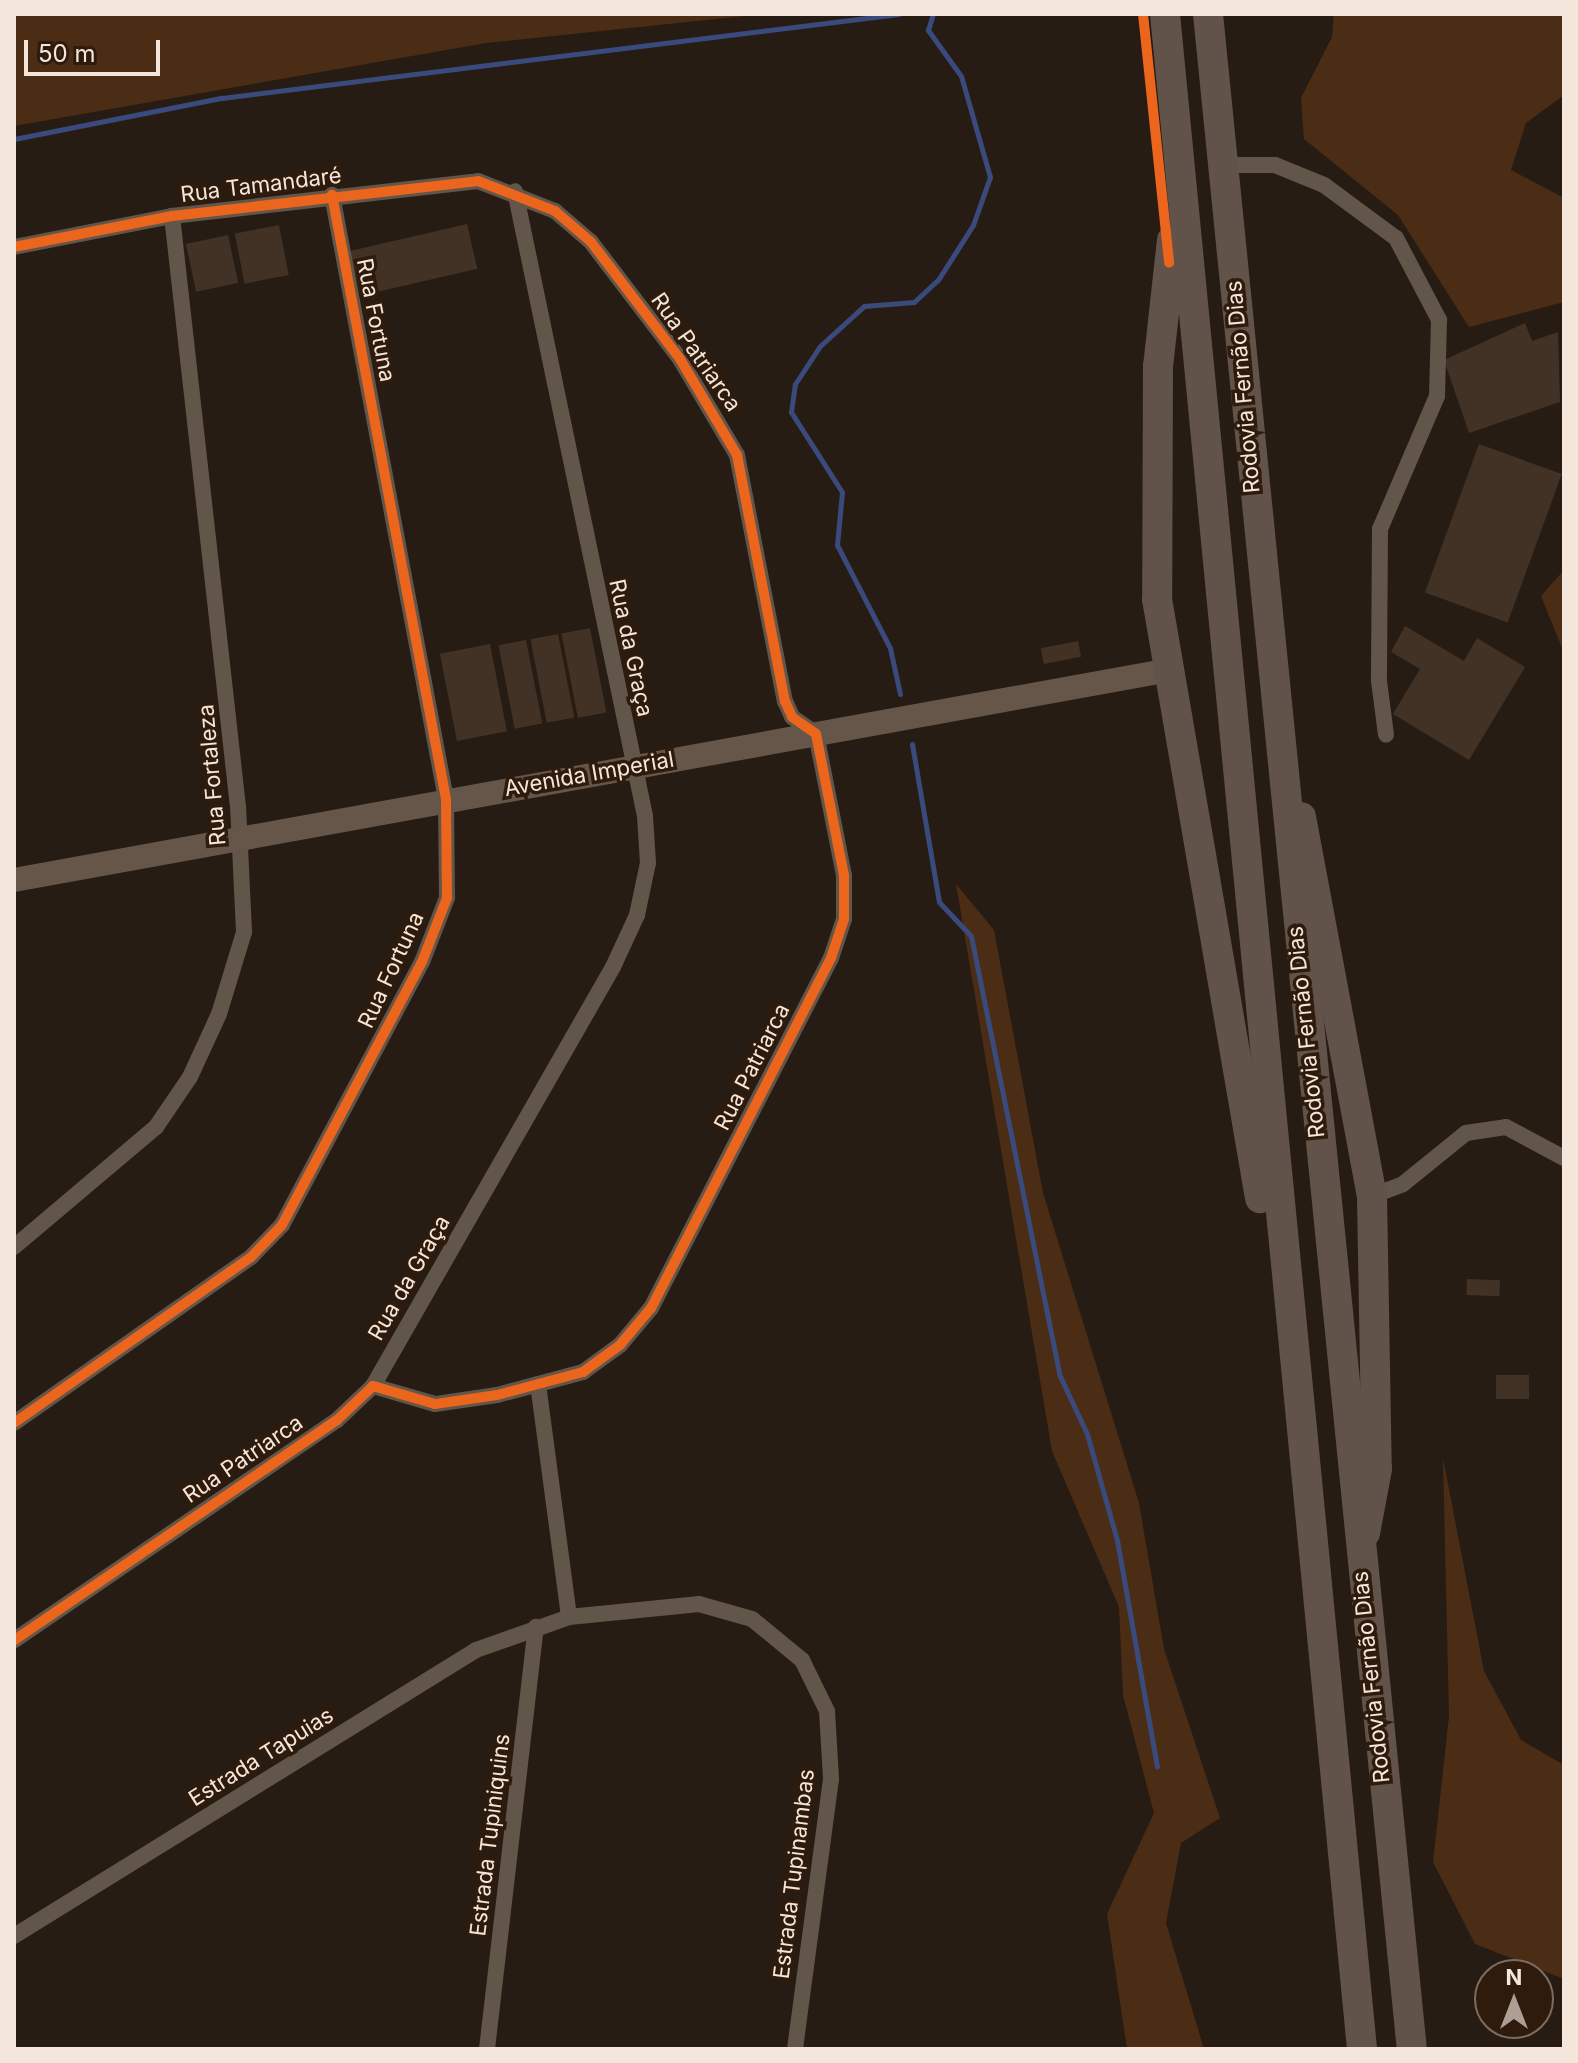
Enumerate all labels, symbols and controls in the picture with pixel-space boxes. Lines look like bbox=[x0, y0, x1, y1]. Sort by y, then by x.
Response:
scale bar bbox=[28, 24, 164, 74]
text: 50 m bbox=[38, 39, 96, 68]
street label: Rua Tamandaré bbox=[179, 162, 343, 208]
street label: Rua Fortuna bbox=[351, 256, 401, 384]
street label: Rodovia Fernão Dias bbox=[1221, 280, 1265, 494]
street label: Rua Patriarca bbox=[645, 288, 747, 416]
street label: Rua da Graça bbox=[604, 577, 658, 719]
street label: Rua Fortaleza bbox=[193, 703, 231, 847]
street label: Avenida Imperial bbox=[502, 746, 676, 802]
street label: Rua Fortuna bbox=[353, 908, 429, 1032]
street label: Rodovia Fernão Dias bbox=[1282, 925, 1330, 1139]
street label: Rua Patriarca bbox=[709, 999, 795, 1135]
street label: Rua da Graça bbox=[363, 1211, 455, 1345]
street label: Rua Patriarca bbox=[178, 1409, 308, 1509]
street label: Rodovia Fernão Dias bbox=[1347, 1570, 1395, 1784]
street label: Estrada Tapuias bbox=[184, 1702, 338, 1812]
street label: Estrada Tupiniquins bbox=[464, 1732, 516, 1938]
street label: Estrada Tupinambas bbox=[768, 1768, 820, 1980]
north arrow bbox=[1474, 1959, 1554, 2039]
text: N bbox=[1506, 1964, 1522, 1990]

